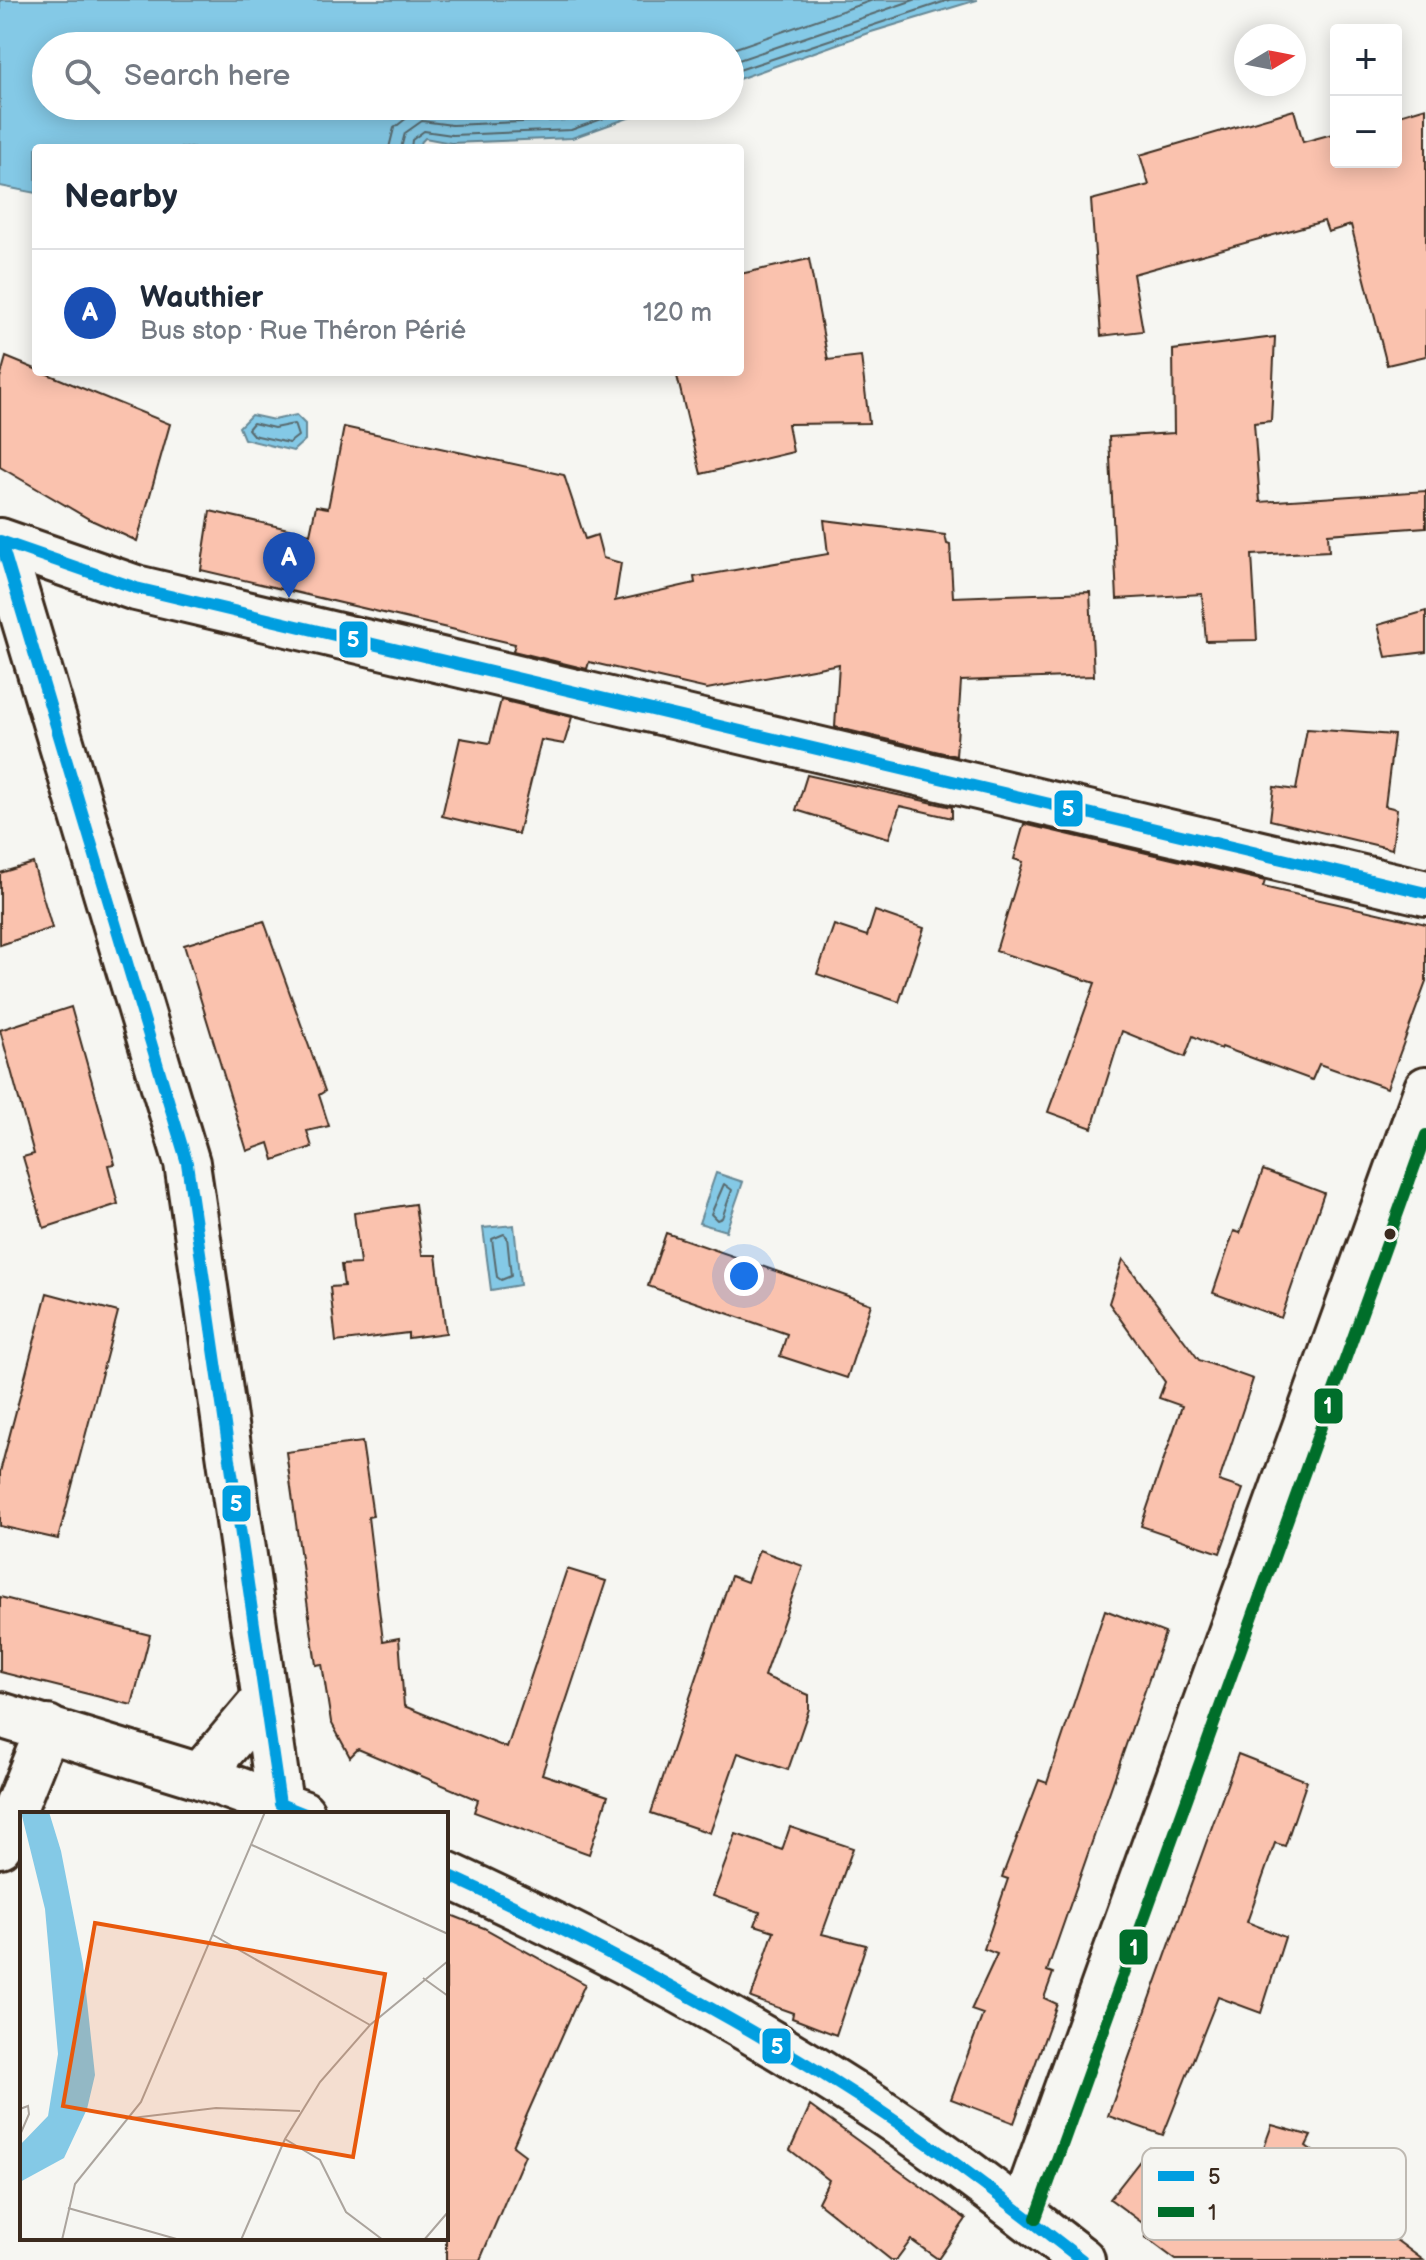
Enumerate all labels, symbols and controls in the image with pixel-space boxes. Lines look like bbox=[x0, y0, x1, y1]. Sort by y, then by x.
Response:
north arrow bbox=[1234, 24, 1306, 96]
map controls bbox=[1330, 24, 1402, 168]
button: + bbox=[1330, 24, 1402, 96]
search box bbox=[32, 32, 744, 120]
icon: search bbox=[60, 54, 104, 98]
text: Search here bbox=[124, 58, 290, 94]
button: − bbox=[1330, 96, 1402, 168]
text: Nearby bbox=[64, 176, 178, 217]
text: Wauthier bbox=[140, 280, 263, 316]
text: A bbox=[82, 298, 98, 329]
text: 120 m bbox=[643, 298, 712, 329]
text: Bus stop · Rue Théron Périé bbox=[140, 316, 466, 347]
pin: A bbox=[263, 532, 315, 598]
line badge: 5 bbox=[338, 620, 369, 659]
text: 5 bbox=[347, 627, 360, 654]
line badge: 5 bbox=[1053, 789, 1084, 828]
text: 5 bbox=[1062, 796, 1075, 823]
unlabelled marker bbox=[1382, 1226, 1398, 1242]
your location bbox=[724, 1256, 764, 1296]
line badge: 1 bbox=[1313, 1387, 1344, 1425]
text: 1 bbox=[1323, 1393, 1333, 1420]
line badge: 5 bbox=[221, 1484, 252, 1523]
text: 5 bbox=[230, 1491, 243, 1518]
inset map bbox=[20, 1812, 448, 2240]
line badge: 1 bbox=[1118, 1928, 1149, 1966]
text: 1 bbox=[1129, 1935, 1139, 1962]
line badge: 5 bbox=[761, 2027, 792, 2065]
text: 5 bbox=[771, 2034, 784, 2061]
legend bbox=[1142, 2148, 1406, 2240]
text: 5 bbox=[1208, 2164, 1221, 2191]
text: 1 bbox=[1208, 2200, 1217, 2227]

